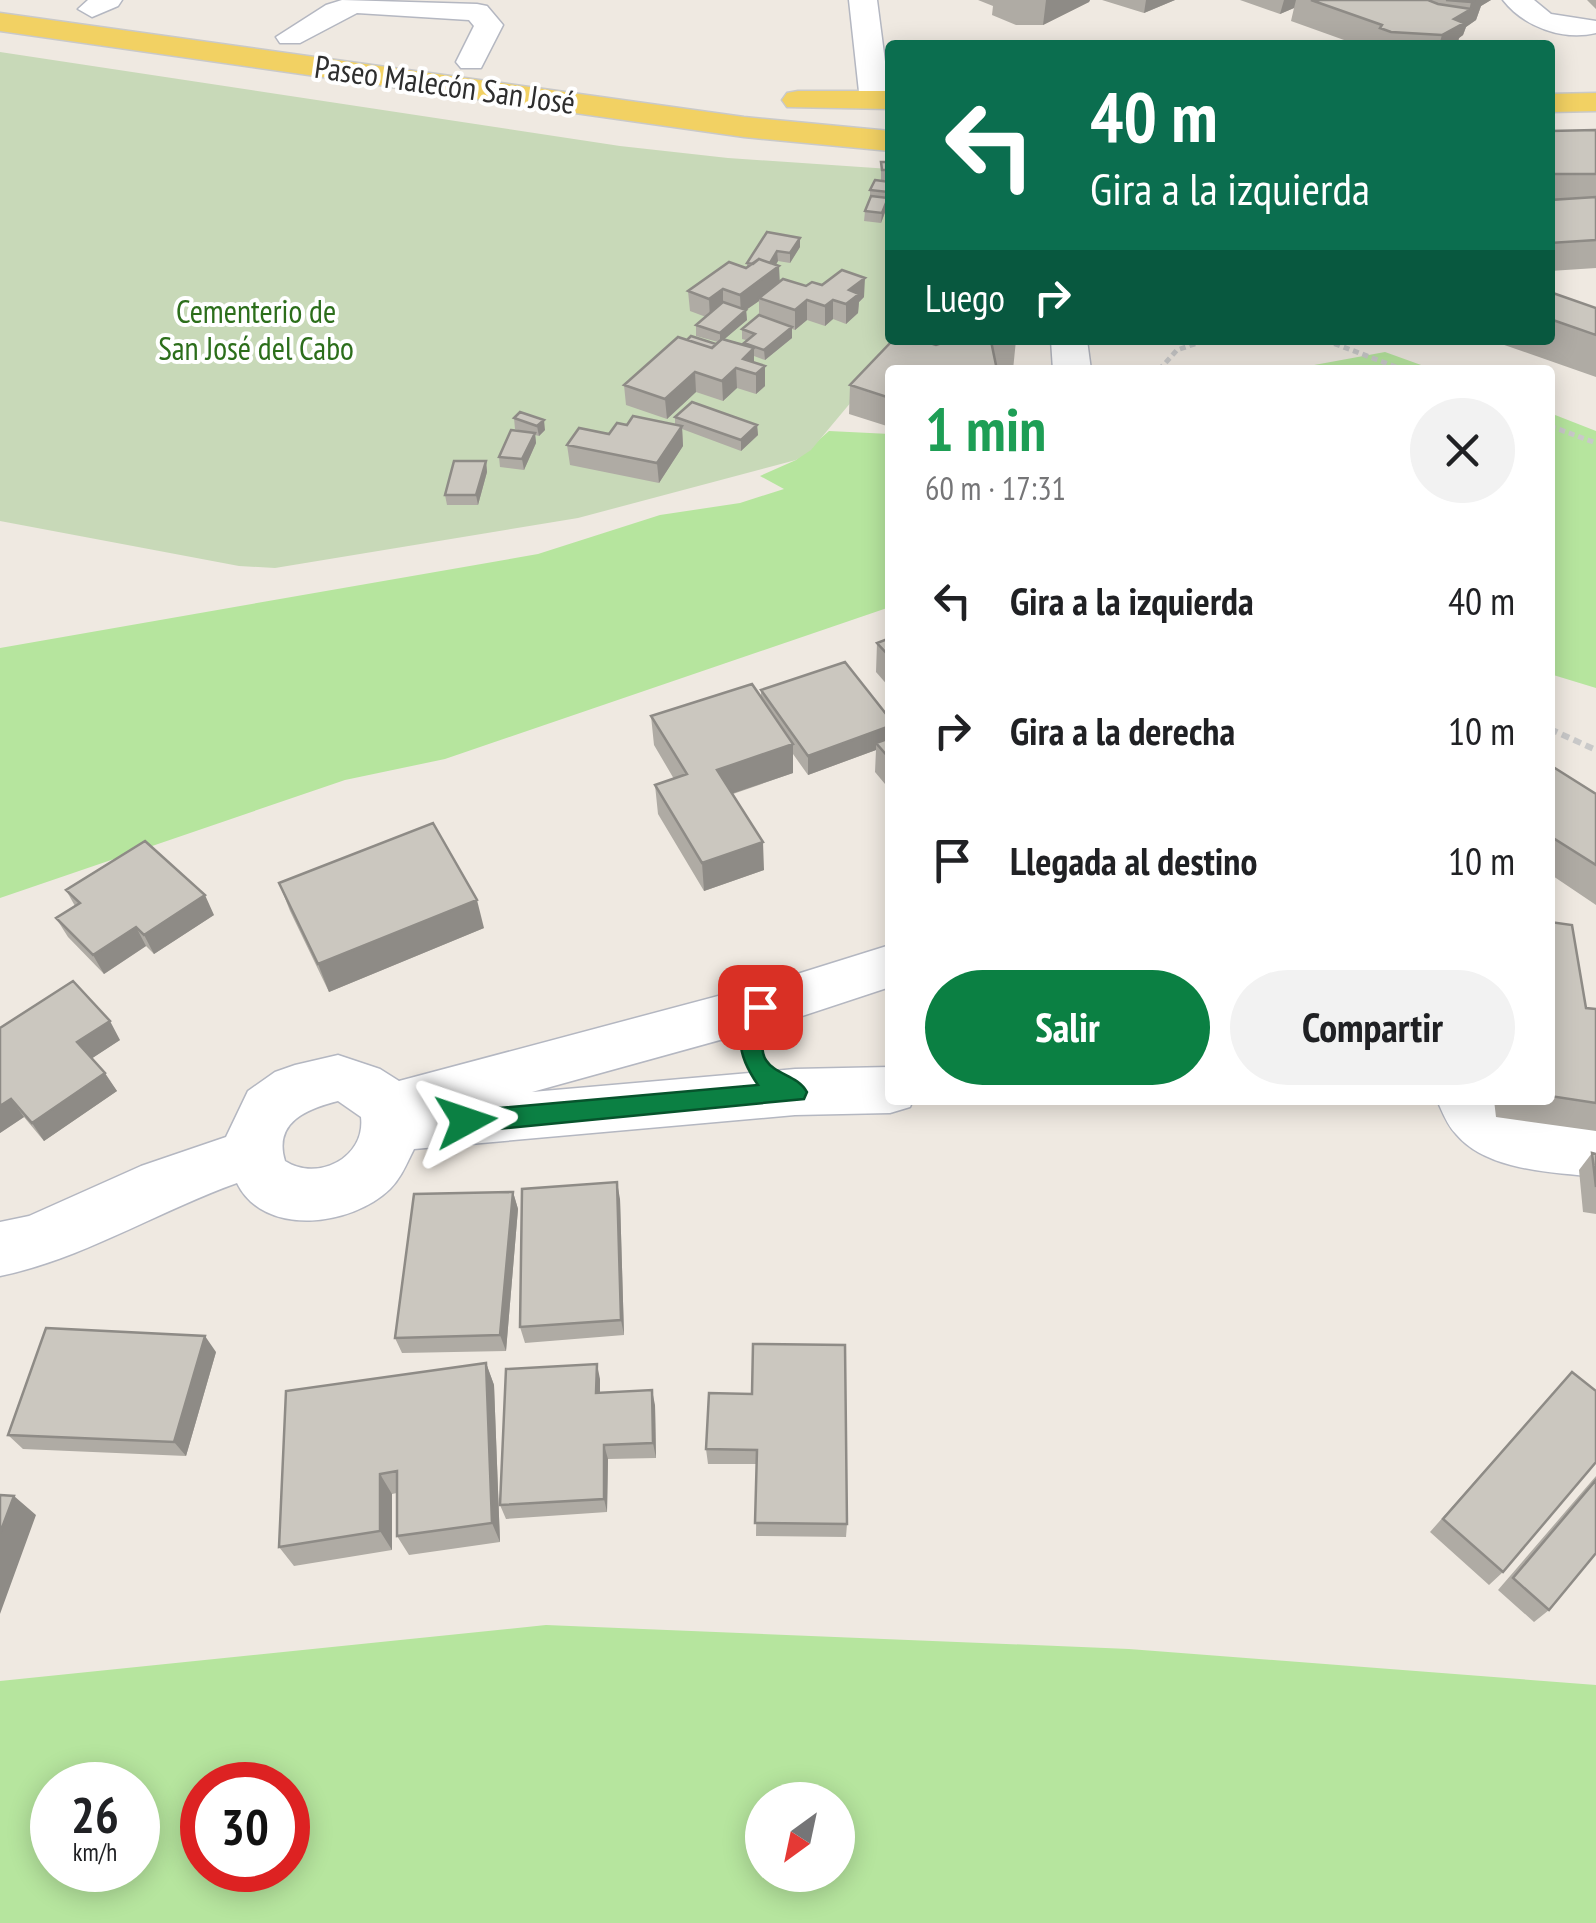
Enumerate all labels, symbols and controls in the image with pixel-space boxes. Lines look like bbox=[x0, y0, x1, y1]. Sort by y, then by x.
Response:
street label: Paseo Malecón San José bbox=[312, 45, 578, 123]
text: 40 m bbox=[1090, 71, 1218, 161]
icon: left bbox=[925, 80, 1055, 210]
text: Gira a la izquierda bbox=[1090, 159, 1370, 217]
icon: right bbox=[1025, 270, 1080, 325]
text: Luego bbox=[925, 273, 1005, 322]
park label: Cementerio de San José del Cabo bbox=[158, 290, 354, 369]
text: 1 min bbox=[925, 390, 1046, 468]
button: close bbox=[1410, 398, 1515, 503]
text: 60 m · 17:31 bbox=[925, 467, 1066, 509]
icon: left bbox=[925, 573, 980, 628]
text: Gira a la izquierda bbox=[1010, 576, 1254, 625]
text: 40 m bbox=[1448, 576, 1515, 625]
icon: right bbox=[925, 703, 980, 758]
text: Gira a la derecha bbox=[1010, 706, 1235, 755]
text: 10 m bbox=[1448, 706, 1515, 755]
icon: arrive bbox=[925, 833, 980, 888]
text: Llegada al destino bbox=[1010, 836, 1257, 885]
text: 10 m bbox=[1448, 836, 1515, 885]
pin bbox=[718, 965, 803, 1050]
button: Salir bbox=[925, 970, 1210, 1085]
button: Compartir bbox=[1230, 970, 1515, 1085]
icon: arrive bbox=[733, 980, 788, 1035]
position arrow bbox=[414, 1069, 518, 1173]
speed limit sign: 30 bbox=[180, 1762, 310, 1892]
text: 26 bbox=[71, 1782, 119, 1847]
north arrow bbox=[745, 1782, 855, 1892]
map controls bbox=[745, 1782, 855, 1892]
text: km/h bbox=[73, 1836, 117, 1868]

